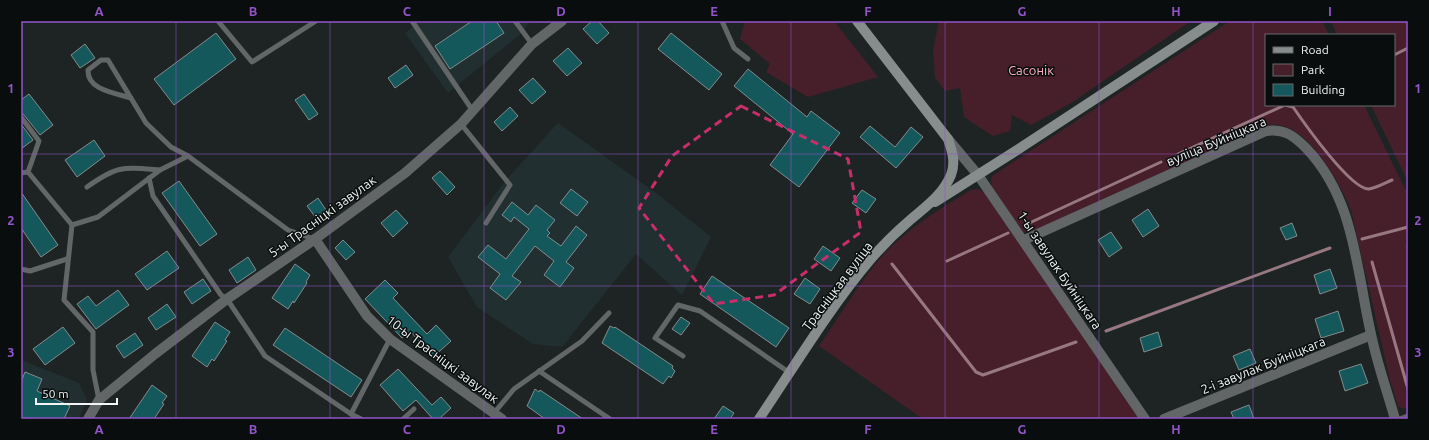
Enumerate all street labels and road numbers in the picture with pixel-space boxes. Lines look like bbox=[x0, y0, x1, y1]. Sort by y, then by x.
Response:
street label: вуліца Буйніцкага bbox=[1164, 114, 1268, 168]
street label: 5-ы Трасніцкі завулак bbox=[266, 172, 379, 260]
street label: 1-ы завулак Буйніцкага bbox=[1015, 208, 1105, 332]
street label: Трасніцкая вуліца bbox=[799, 239, 875, 333]
street label: 10-ы Трасніцкі завулак bbox=[384, 312, 502, 406]
street label: 2-і завулак Буйніцкага bbox=[1199, 334, 1327, 396]

